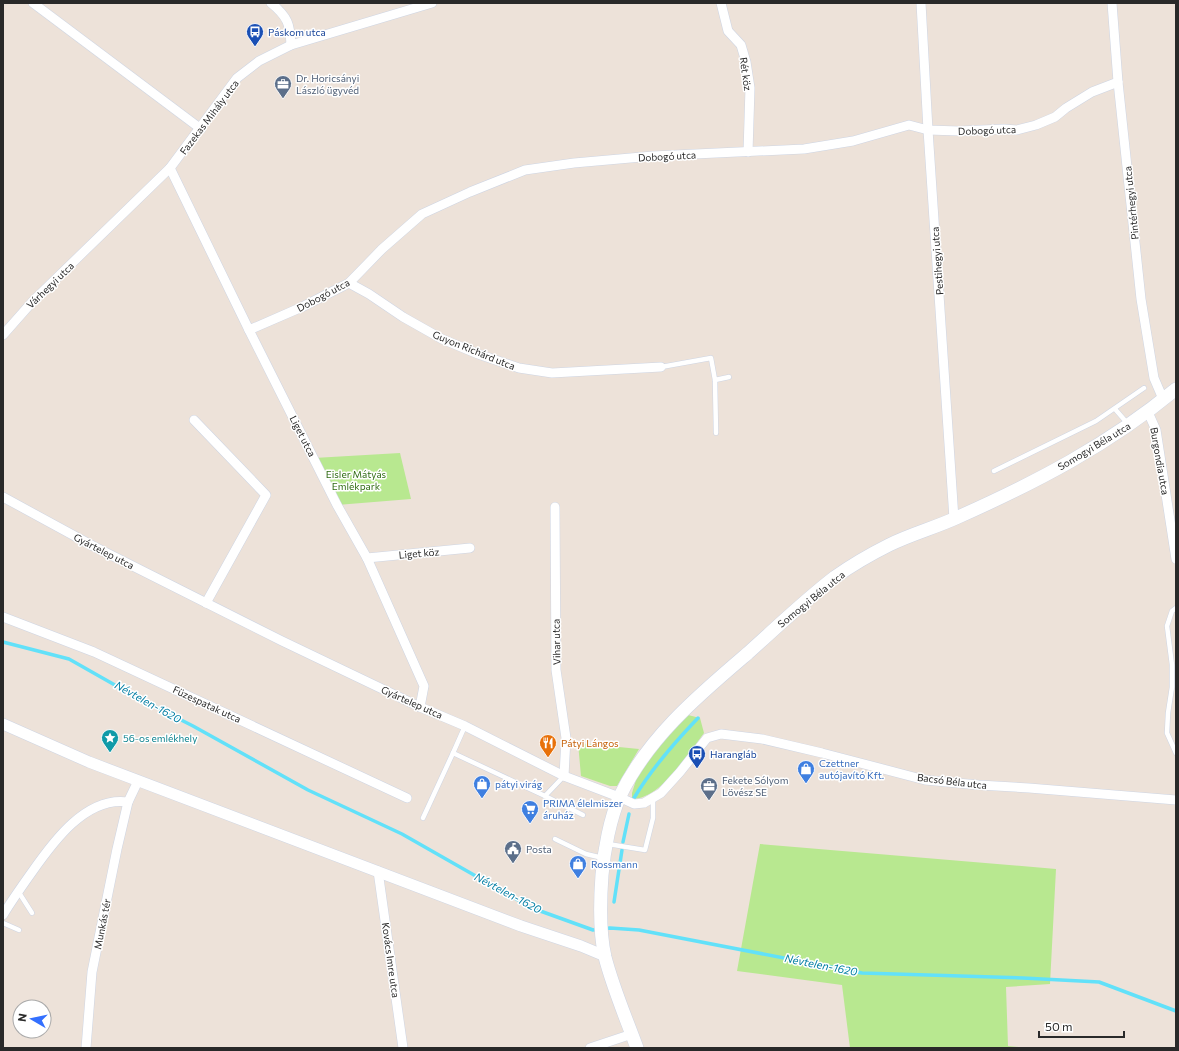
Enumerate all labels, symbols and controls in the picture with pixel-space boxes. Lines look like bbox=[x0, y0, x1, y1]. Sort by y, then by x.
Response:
bus stop icon: Páskom utca bbox=[245, 22, 265, 47]
place label: Páskom utca bbox=[268, 26, 326, 38]
street label: Rét köz bbox=[738, 56, 754, 92]
place label: Dr. Horicsányi László ügyvéd bbox=[296, 72, 359, 96]
office icon: Dr. Horicsányi László ügyvéd bbox=[273, 74, 293, 99]
street label: Fazekas Mihály utca bbox=[177, 77, 241, 157]
street label: Dobogó utca bbox=[958, 123, 1016, 137]
street label: Dobogó utca bbox=[638, 148, 696, 164]
street label: Pintérhegyi utca bbox=[1121, 166, 1141, 240]
street label: Pestihegyi utca bbox=[929, 226, 945, 296]
street label: Várhegyi utca bbox=[24, 259, 76, 311]
street label: Dobogó utca bbox=[294, 276, 352, 314]
street label: Guyon Richárd utca bbox=[431, 328, 517, 372]
street label: Liget utca bbox=[288, 413, 318, 459]
street label: Somogyi Béla utca bbox=[1055, 420, 1133, 472]
street label: Burgondia utca bbox=[1148, 426, 1172, 496]
park label: Eisler Mátyás Emlékpark bbox=[326, 468, 387, 492]
street label: Gyártelep utca bbox=[72, 531, 136, 571]
street label: Liget köz bbox=[398, 545, 440, 561]
street label: Somogyi Béla utca bbox=[775, 568, 847, 630]
street label: Vihar utca bbox=[550, 619, 562, 665]
water label: Névtelen-1620 bbox=[113, 678, 184, 725]
street label: Füzespatak utca bbox=[171, 683, 243, 725]
street label: Gyártelep utca bbox=[379, 683, 445, 721]
place icon: 56-os emlékhely bbox=[100, 728, 120, 753]
place label: 56-os emlékhely bbox=[123, 732, 197, 744]
restaurant icon: Pátyi Lángos bbox=[538, 733, 558, 758]
place label: Pátyi Lángos bbox=[561, 737, 619, 749]
bus stop icon: Harangláb bbox=[687, 744, 707, 769]
place label: Harangláb bbox=[710, 748, 757, 760]
place label: Czettner autójavító Kft. bbox=[819, 757, 884, 781]
shop icon: Czettner autójavító Kft. bbox=[796, 759, 816, 784]
street label: Bacsó Béla utca bbox=[916, 771, 988, 791]
shop icon: pátyi virág bbox=[472, 774, 492, 799]
place label: Fekete Sólyom Lövész SE bbox=[722, 774, 788, 798]
office icon: Fekete Sólyom Lövész SE bbox=[699, 776, 719, 801]
place label: pátyi virág bbox=[495, 778, 543, 790]
place label: PRIMA élelmiszer áruház bbox=[543, 797, 623, 821]
supermarket icon: PRIMA élelmiszer áruház bbox=[520, 799, 540, 824]
public building icon: Posta bbox=[503, 839, 523, 864]
place label: Posta bbox=[526, 843, 552, 855]
shop icon: Rossmann bbox=[568, 854, 588, 879]
place label: Rossmann bbox=[591, 858, 638, 870]
water label: Névtelen-1620 bbox=[473, 869, 544, 916]
street label: Munkás tér bbox=[91, 898, 113, 950]
street label: Kovács Imre utca bbox=[380, 921, 402, 999]
water label: Névtelen-1620 bbox=[784, 951, 859, 978]
north arrow bbox=[12, 999, 52, 1039]
text: N bbox=[15, 1012, 29, 1022]
scale bar bbox=[1039, 1013, 1124, 1039]
text: 50 m bbox=[1045, 1019, 1073, 1033]

